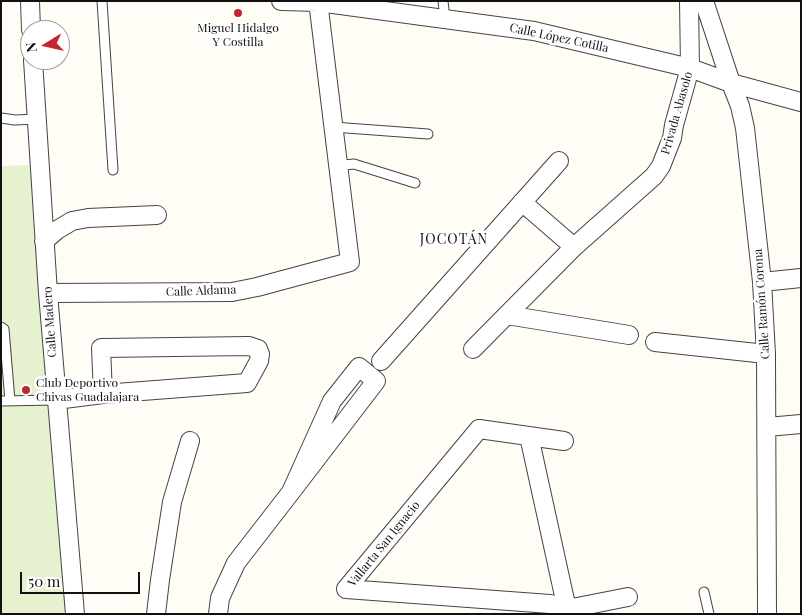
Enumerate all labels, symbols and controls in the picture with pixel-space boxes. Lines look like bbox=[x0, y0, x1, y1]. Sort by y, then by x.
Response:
marker: Miguel Hidalgo Y Costilla bbox=[232, 7, 244, 19]
north arrow bbox=[20, 20, 70, 70]
street label: Calle López Cotilla bbox=[508, 20, 610, 56]
place label: Miguel Hidalgo Y Costilla bbox=[197, 21, 279, 49]
text: N bbox=[21, 41, 41, 54]
street label: Privada Abasolo bbox=[658, 70, 696, 156]
district label: JOCOTÁN bbox=[419, 232, 489, 248]
street label: Calle Ramón Corona bbox=[751, 248, 773, 360]
street label: Calle Aldama bbox=[166, 283, 236, 299]
street label: Calle Madero bbox=[40, 286, 60, 358]
place label: Club Deportivo Chivas Guadalajara bbox=[36, 376, 139, 404]
marker: Club Deportivo Chivas Guadalajara bbox=[20, 384, 32, 396]
street label: Vallarta San Ignacio bbox=[345, 498, 423, 590]
scale bar bbox=[22, 562, 142, 594]
text: 50 m bbox=[28, 571, 60, 591]

